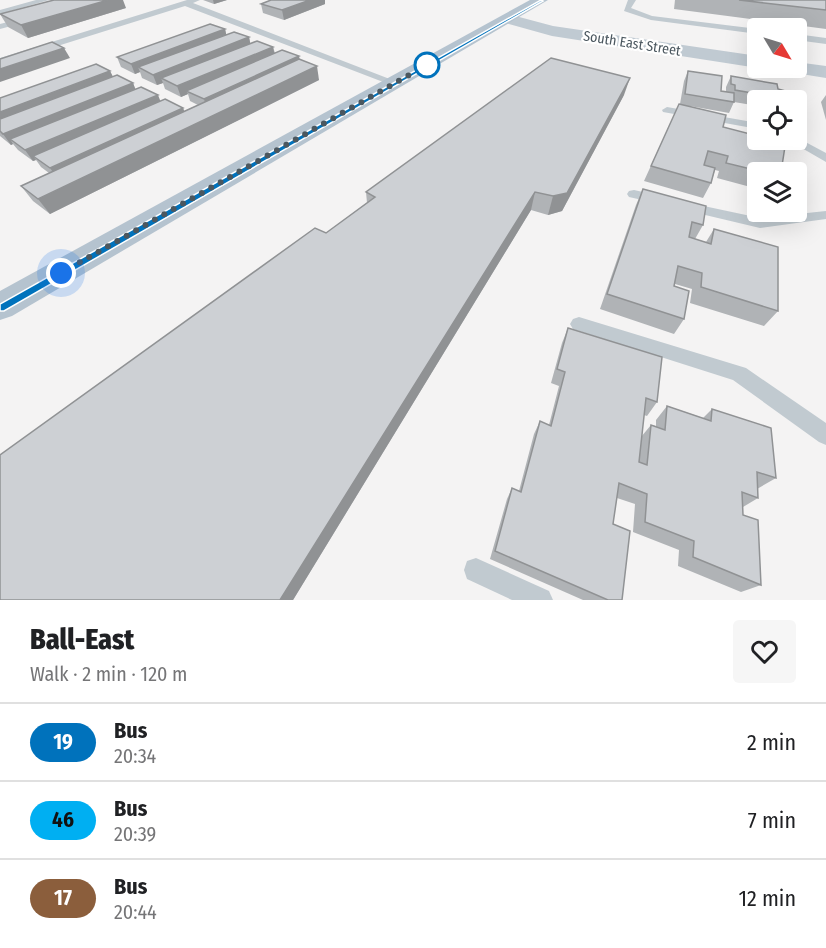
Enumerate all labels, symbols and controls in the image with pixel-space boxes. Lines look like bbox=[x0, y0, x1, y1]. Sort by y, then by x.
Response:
north arrow bbox=[747, 18, 807, 78]
map controls bbox=[747, 18, 807, 222]
street label: South East Street bbox=[582, 27, 682, 60]
unlabelled marker bbox=[414, 52, 440, 78]
button: locate bbox=[747, 90, 807, 150]
button: layers bbox=[747, 162, 807, 222]
your location bbox=[46, 258, 76, 288]
button: heart bbox=[733, 620, 796, 683]
text: Ball-East bbox=[30, 623, 134, 656]
text: Walk · 2 min · 120 m bbox=[30, 662, 187, 686]
text: Bus bbox=[114, 717, 147, 744]
text: 19 bbox=[53, 729, 73, 755]
text: 2 min bbox=[747, 729, 796, 756]
text: 20:34 bbox=[114, 744, 156, 768]
text: Bus bbox=[114, 795, 147, 822]
text: 46 bbox=[52, 807, 74, 833]
text: 7 min bbox=[748, 807, 796, 834]
text: 20:39 bbox=[114, 822, 156, 846]
text: Bus bbox=[114, 873, 147, 900]
text: 17 bbox=[54, 885, 72, 911]
text: 12 min bbox=[738, 885, 796, 912]
text: 20:44 bbox=[114, 900, 157, 924]

